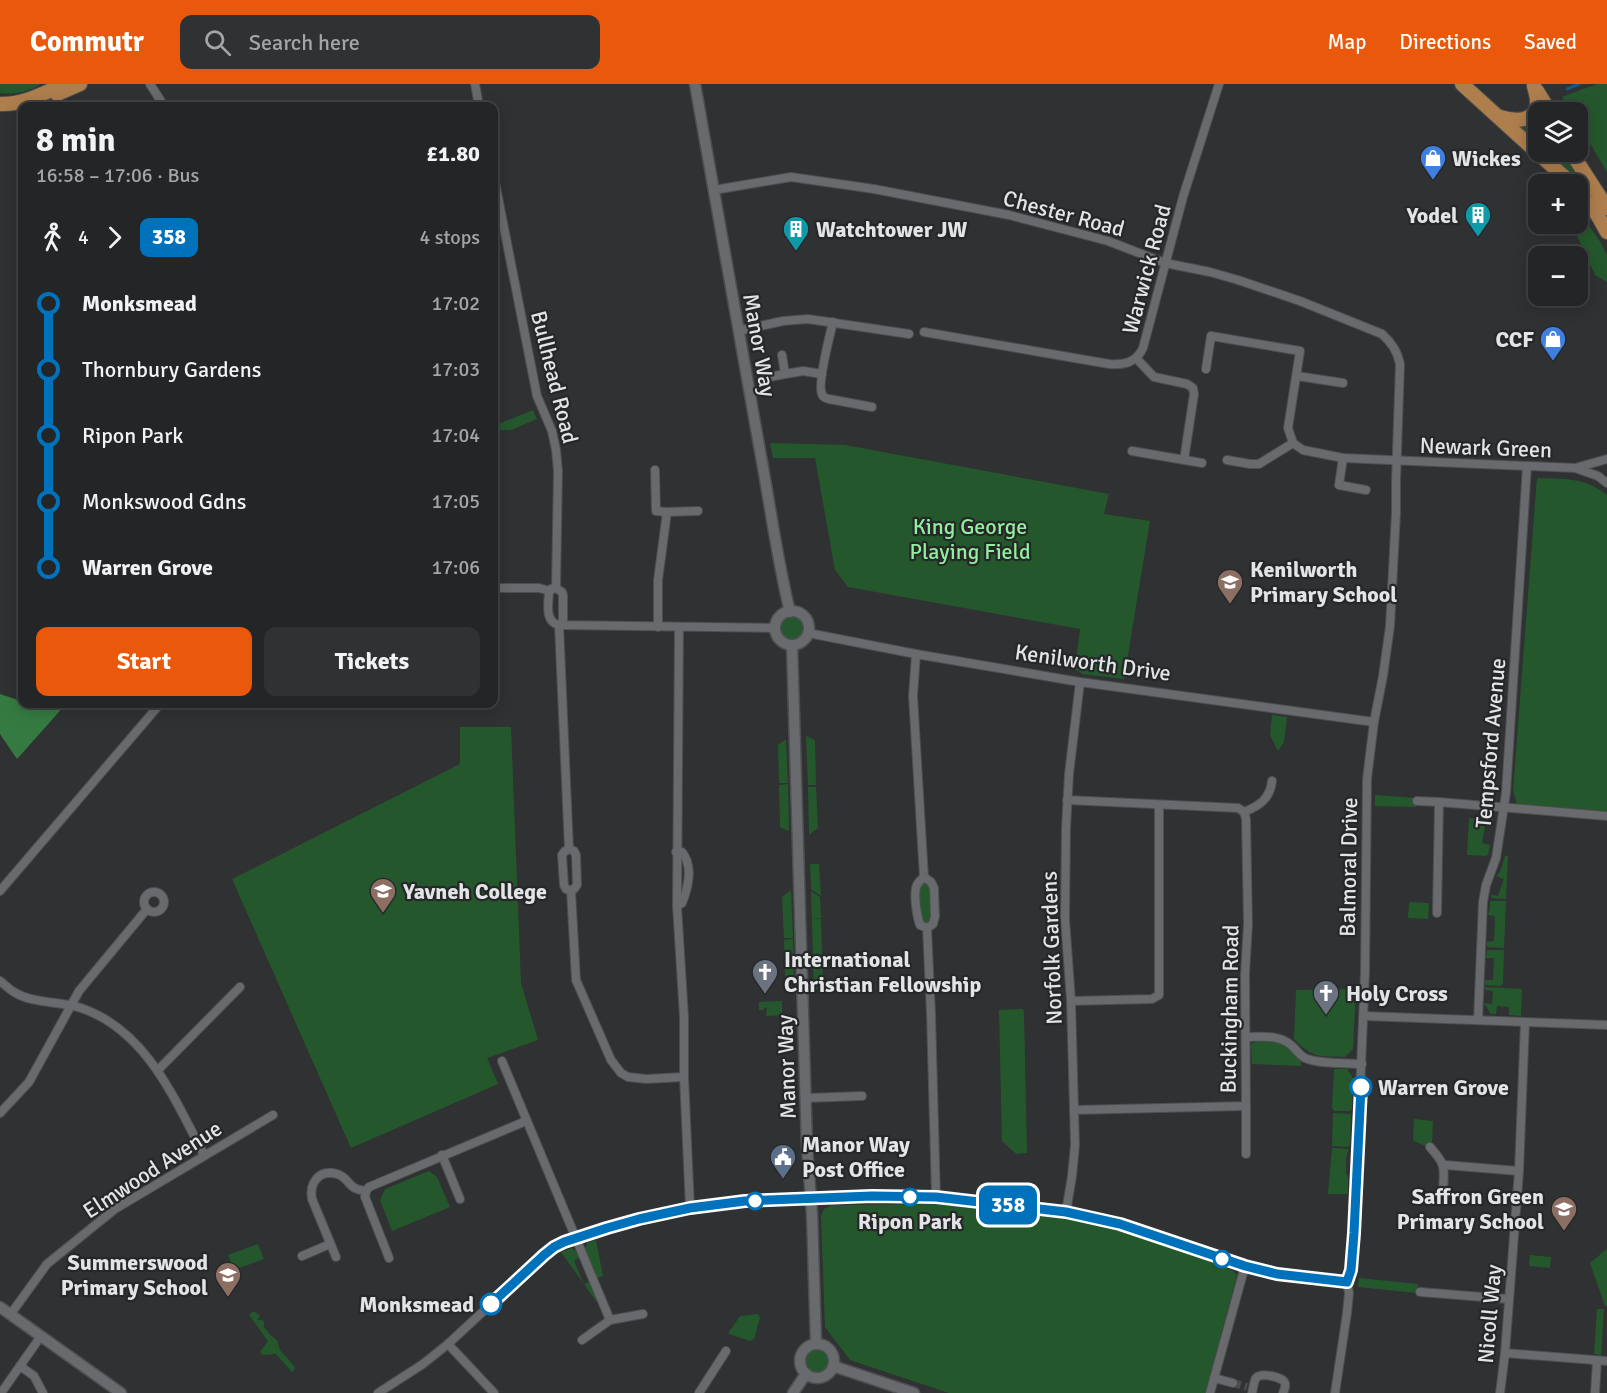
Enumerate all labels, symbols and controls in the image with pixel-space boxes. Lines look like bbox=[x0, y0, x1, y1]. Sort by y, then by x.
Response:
search box bbox=[180, 15, 600, 69]
text: Commutr bbox=[30, 25, 144, 59]
icon: search bbox=[201, 26, 234, 59]
text: Search here bbox=[249, 29, 360, 56]
text: Map bbox=[1328, 29, 1366, 55]
text: Directions bbox=[1399, 29, 1491, 55]
text: Saved bbox=[1524, 29, 1577, 55]
map controls bbox=[1528, 102, 1588, 306]
button: layers bbox=[1528, 102, 1588, 162]
text: 8 min bbox=[36, 120, 116, 161]
text: £1.80 bbox=[426, 140, 480, 167]
shop icon: Wickes bbox=[1418, 143, 1448, 181]
place label: Wickes bbox=[1452, 145, 1521, 172]
text: 16:58 – 17:06 · Bus bbox=[36, 163, 199, 188]
button: + bbox=[1528, 174, 1588, 234]
street label: Chester Road bbox=[1000, 184, 1127, 243]
building icon: Yodel bbox=[1463, 200, 1493, 238]
street label: Warwick Road bbox=[1116, 201, 1177, 337]
place label: Yodel bbox=[1405, 202, 1458, 229]
building icon: Watchtower JW bbox=[781, 214, 811, 252]
place label: Watchtower JW bbox=[816, 216, 968, 243]
icon: walk bbox=[36, 221, 69, 254]
icon: forward bbox=[98, 221, 131, 254]
text: 358 bbox=[152, 224, 186, 250]
text: 4 bbox=[78, 225, 89, 250]
text: 4 stops bbox=[419, 225, 480, 250]
button: − bbox=[1528, 246, 1588, 306]
text: Monksmead bbox=[82, 290, 197, 317]
text: 17:02 bbox=[431, 291, 480, 316]
street label: Manor Way bbox=[737, 291, 782, 400]
street label: Bullhead Road bbox=[525, 308, 584, 446]
shop icon: CCF bbox=[1538, 324, 1568, 362]
place label: CCF bbox=[1496, 326, 1534, 353]
text: Thornbury Gardens bbox=[82, 356, 261, 383]
text: 17:03 bbox=[431, 357, 480, 382]
text: Ripon Park bbox=[82, 422, 183, 449]
text: 17:04 bbox=[431, 423, 480, 448]
street label: Newark Green bbox=[1419, 432, 1553, 463]
text: Monkswood Gdns bbox=[82, 488, 246, 515]
text: 17:05 bbox=[431, 489, 480, 514]
park label: King George Playing Field bbox=[909, 513, 1031, 565]
text: Warren Grove bbox=[82, 554, 213, 581]
text: 17:06 bbox=[431, 555, 480, 580]
place label: Kenilworth Primary School bbox=[1250, 556, 1397, 608]
school or university icon: Kenilworth Primary School bbox=[1215, 567, 1245, 605]
button: Start bbox=[36, 627, 252, 696]
button: Tickets bbox=[264, 627, 480, 696]
street label: Kenilworth Drive bbox=[1013, 638, 1173, 687]
street label: Tempsford Avenue bbox=[1470, 657, 1511, 829]
street label: Balmoral Drive bbox=[1334, 797, 1363, 937]
street label: Norfolk Gardens bbox=[1035, 871, 1068, 1025]
school or university icon: Yavneh College bbox=[368, 876, 398, 914]
place label: Yavneh College bbox=[402, 878, 547, 905]
street label: Buckingham Road bbox=[1215, 924, 1244, 1094]
place label: International Christian Fellowship bbox=[784, 946, 981, 998]
church icon: International Christian Fellowship bbox=[750, 957, 780, 995]
church icon: Holy Cross bbox=[1311, 978, 1341, 1016]
place label: Holy Cross bbox=[1346, 980, 1448, 1007]
street label: Manor Way bbox=[771, 1014, 802, 1120]
place label: Warren Grove bbox=[1378, 1074, 1509, 1101]
marker: Warren Grove bbox=[1350, 1076, 1372, 1098]
street label: Elmwood Avenue bbox=[78, 1115, 227, 1224]
place label: Manor Way Post Office bbox=[802, 1131, 910, 1183]
public building icon: Manor Way Post Office bbox=[768, 1142, 798, 1180]
place label: Saffron Green Primary School bbox=[1397, 1183, 1544, 1235]
line badge: 358 bbox=[974, 1186, 1042, 1224]
marker: Ripon Park bbox=[901, 1188, 919, 1206]
unlabelled marker bbox=[746, 1192, 764, 1210]
text: 358 bbox=[991, 1192, 1025, 1218]
school or university icon: Saffron Green Primary School bbox=[1549, 1194, 1579, 1232]
place label: Ripon Park bbox=[858, 1208, 963, 1235]
place label: Summerswood Primary School bbox=[61, 1249, 208, 1301]
unlabelled marker bbox=[1213, 1250, 1231, 1268]
school or university icon: Summerswood Primary School bbox=[213, 1260, 243, 1298]
street label: Nicoll Way bbox=[1472, 1263, 1507, 1365]
place label: Monksmead bbox=[359, 1291, 474, 1318]
marker: Monksmead bbox=[480, 1293, 502, 1315]

